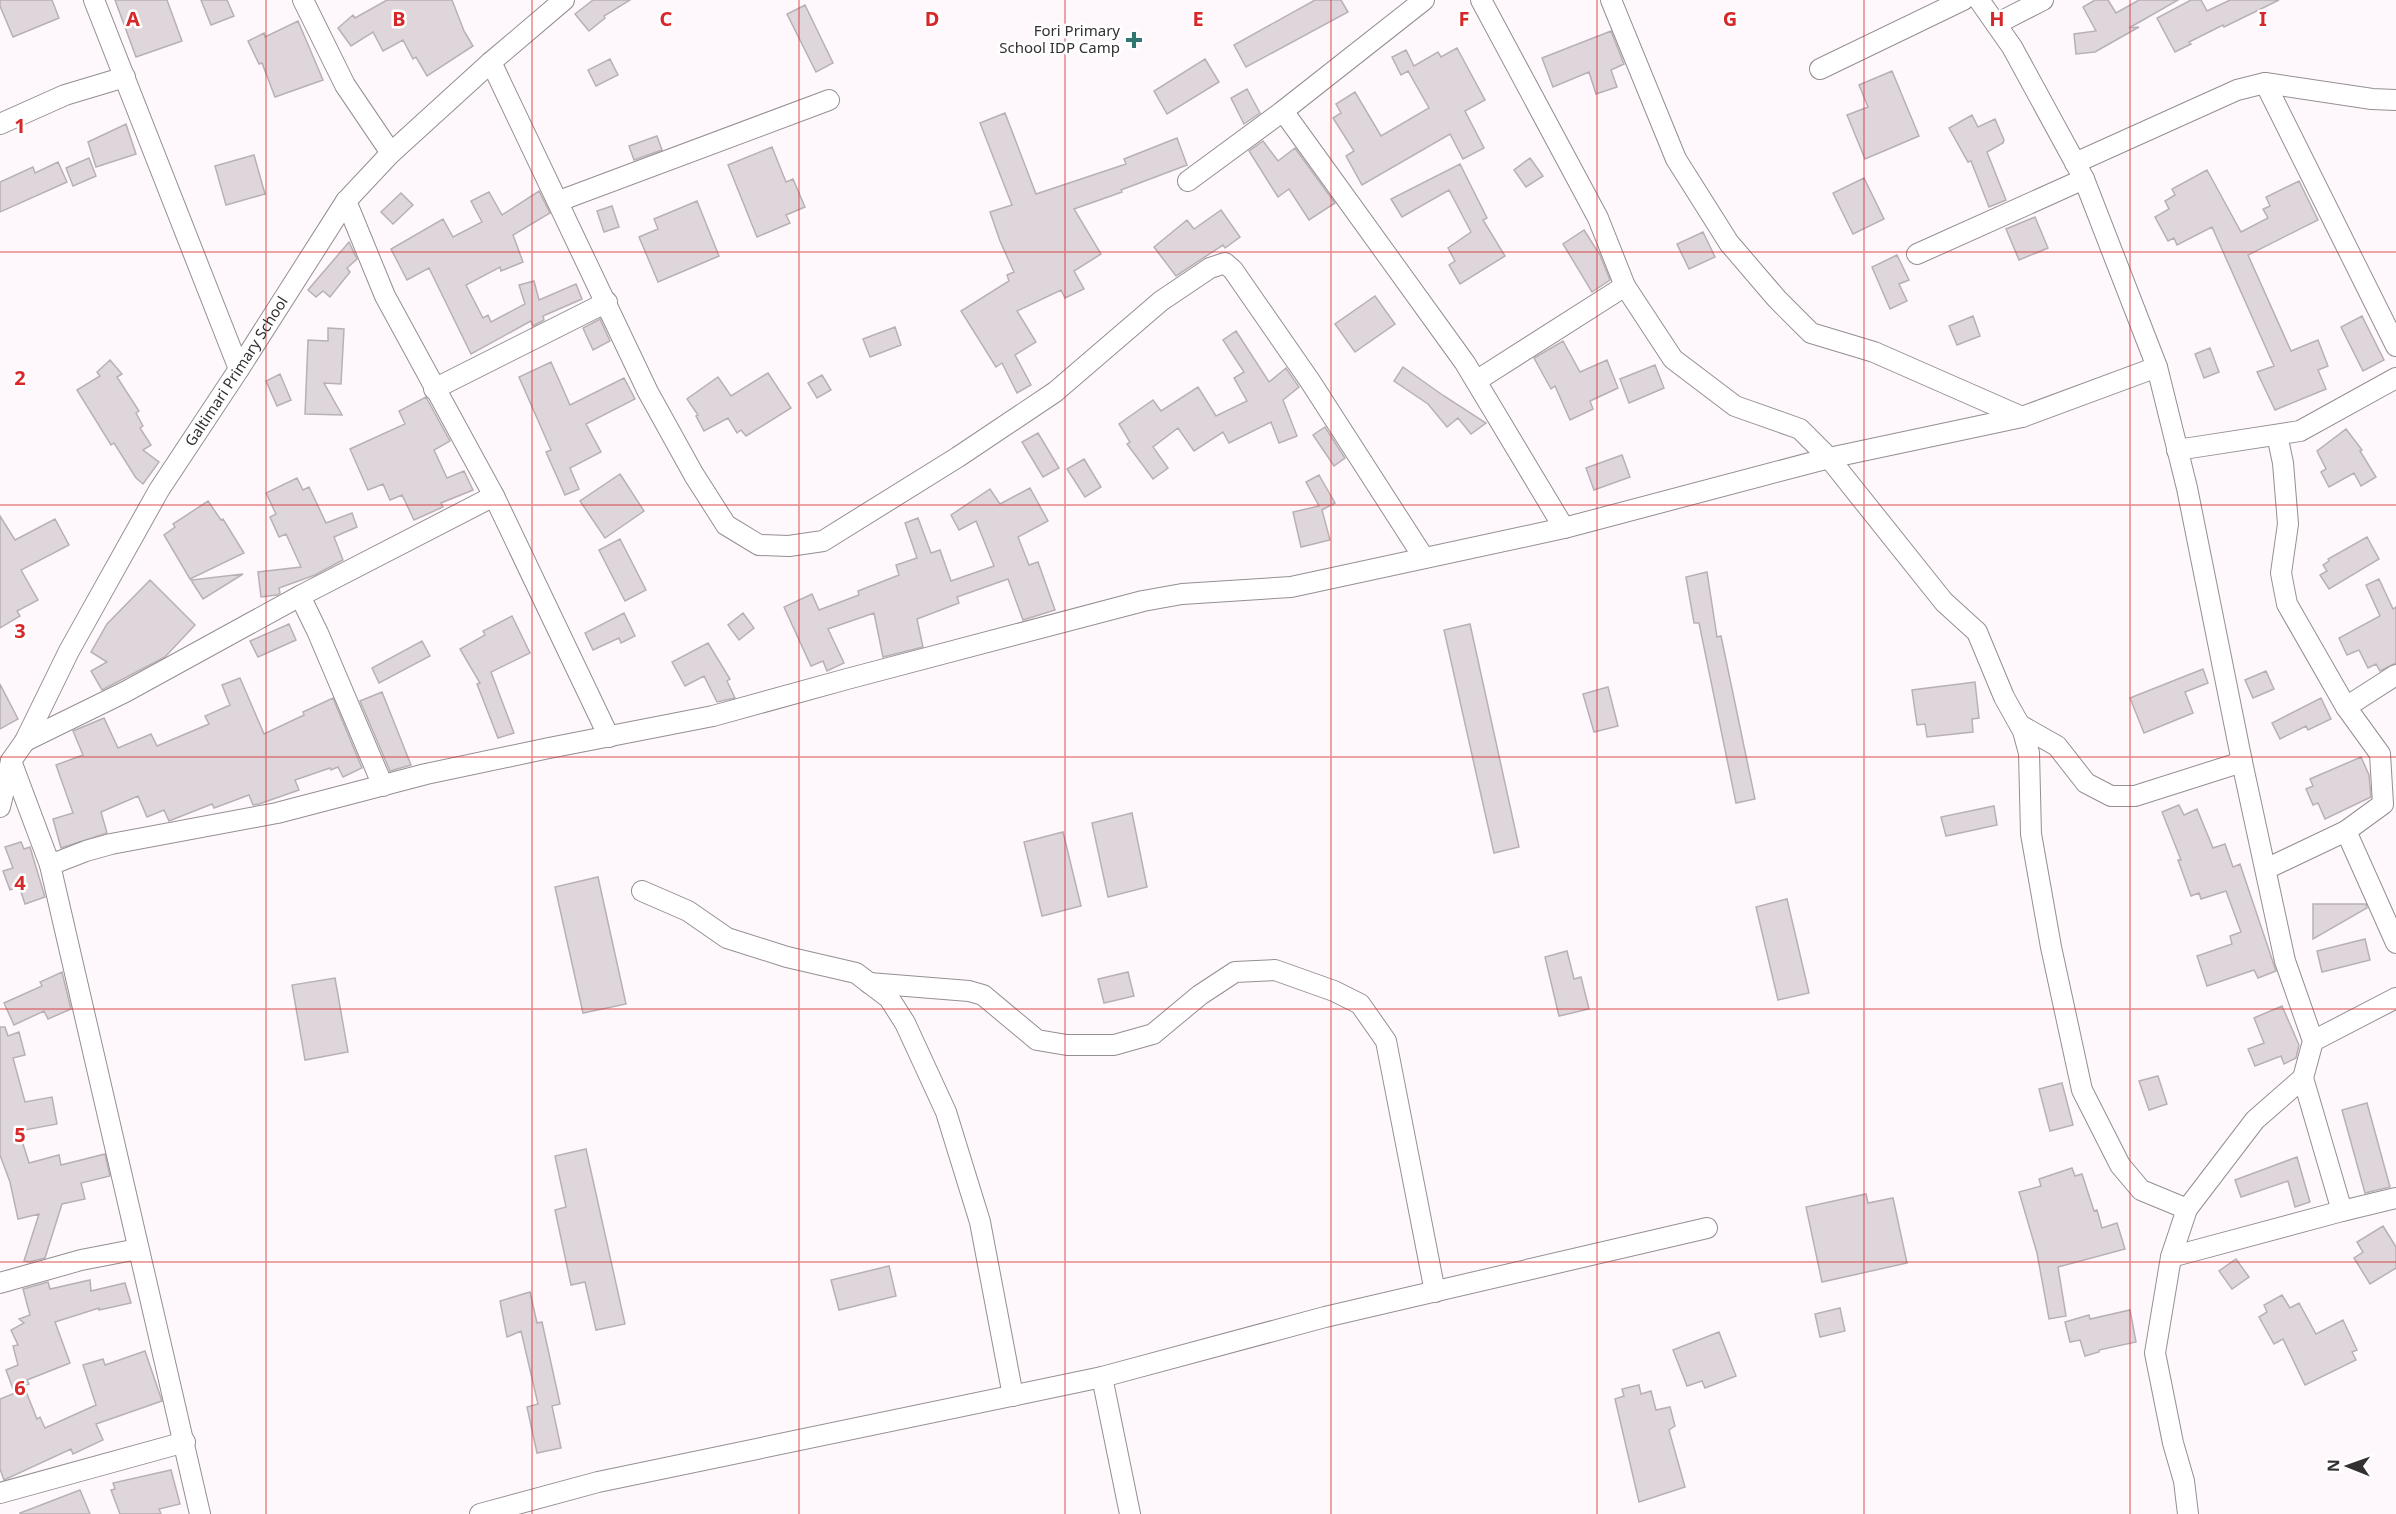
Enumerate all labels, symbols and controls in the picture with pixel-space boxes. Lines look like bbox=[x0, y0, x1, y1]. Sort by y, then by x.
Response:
text: A bbox=[126, 5, 140, 32]
text: B bbox=[392, 5, 406, 32]
text: C bbox=[660, 5, 673, 32]
text: D bbox=[925, 5, 939, 32]
text: E bbox=[1192, 5, 1204, 32]
text: F bbox=[1459, 5, 1469, 32]
text: G bbox=[1723, 5, 1737, 32]
text: H bbox=[1989, 5, 2005, 32]
text: I bbox=[2259, 5, 2267, 32]
place label: Fori Primary School IDP Camp bbox=[999, 20, 1120, 57]
marker: Fori Primary School IDP Camp bbox=[1125, 31, 1143, 49]
text: 1 bbox=[14, 112, 26, 139]
street label: Galtimari Primary School bbox=[180, 292, 292, 450]
text: 2 bbox=[14, 364, 26, 391]
text: 3 bbox=[14, 617, 26, 644]
text: 4 bbox=[14, 869, 26, 896]
text: 5 bbox=[14, 1121, 26, 1148]
text: 6 bbox=[14, 1374, 26, 1401]
north arrow bbox=[2318, 1436, 2378, 1496]
text: N bbox=[2322, 1459, 2344, 1472]

